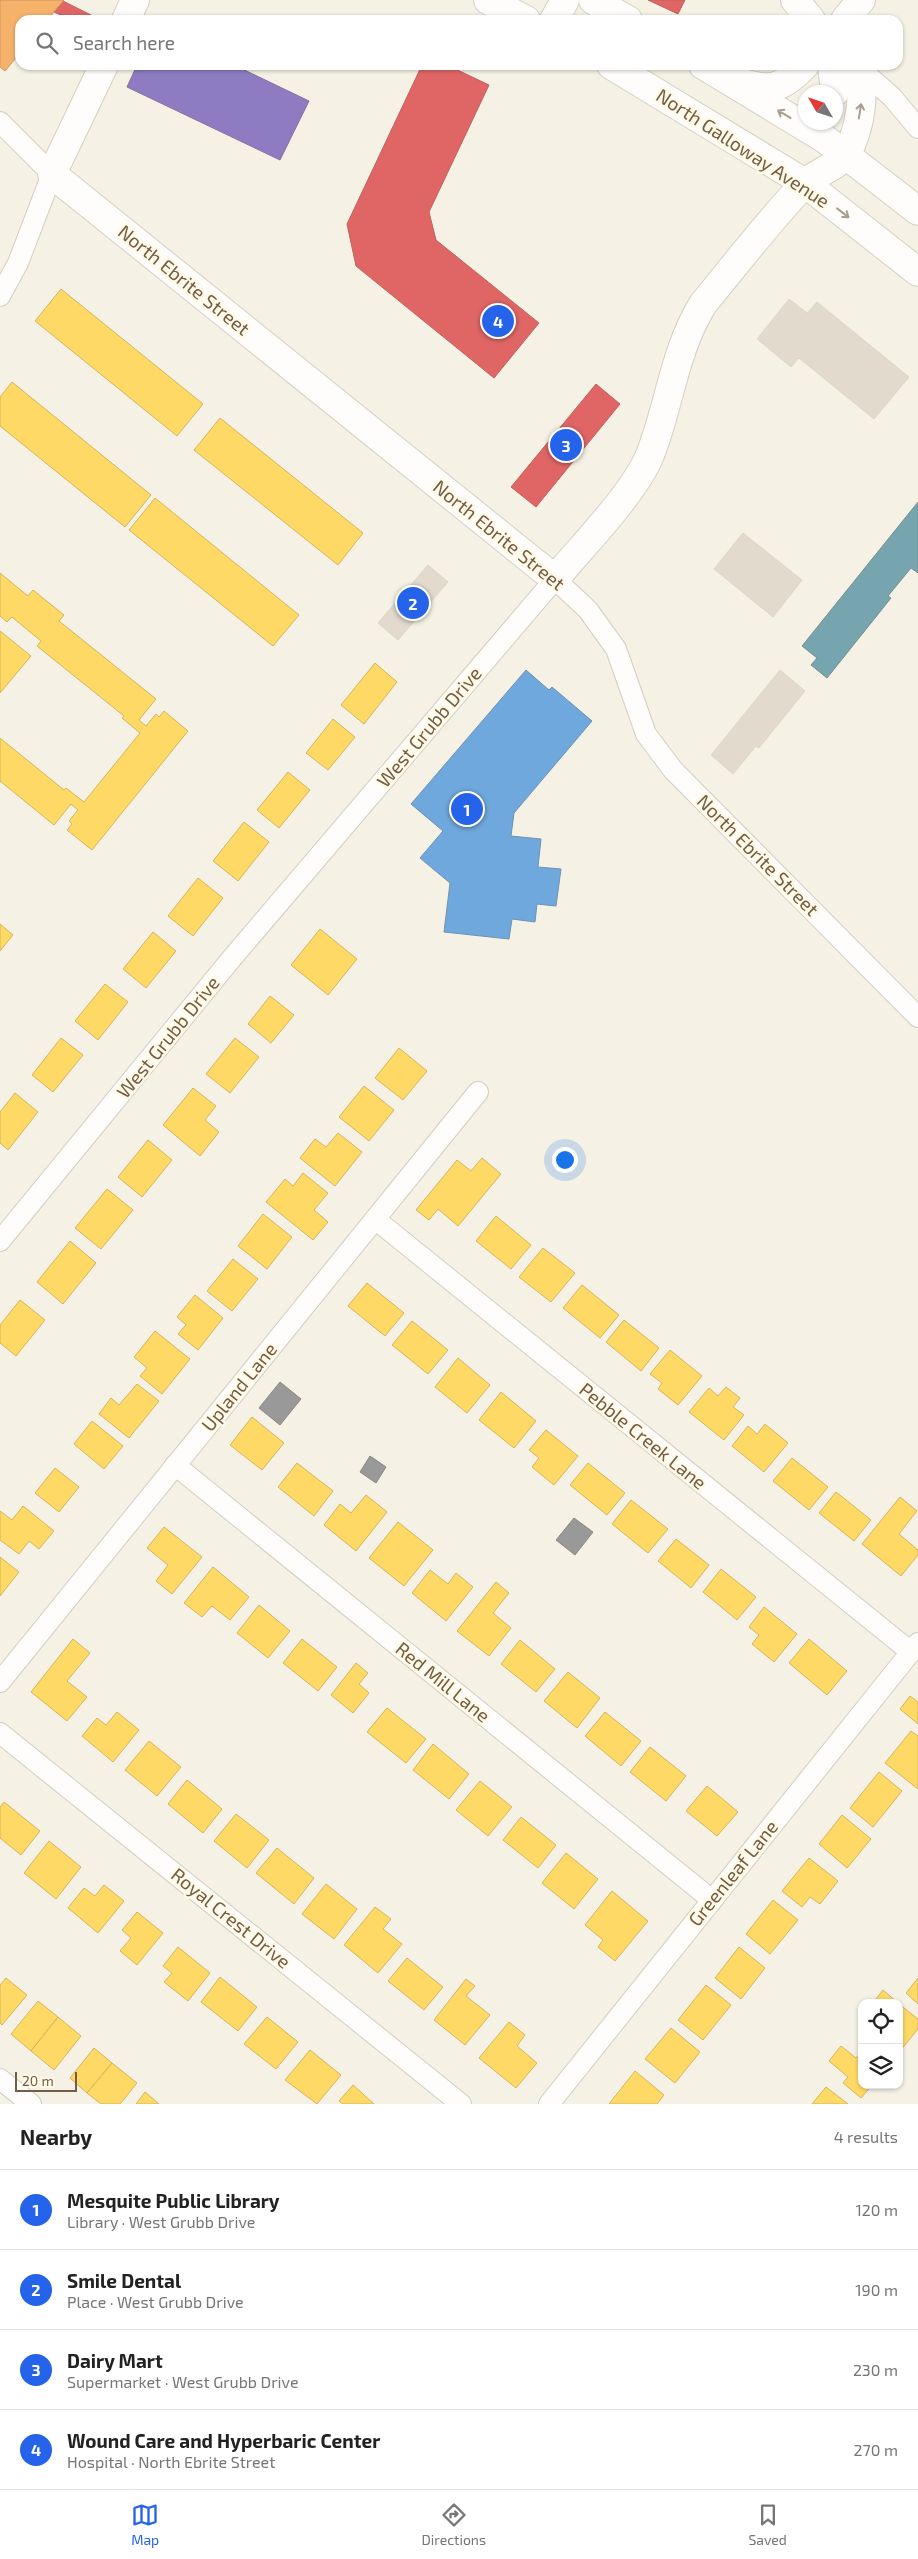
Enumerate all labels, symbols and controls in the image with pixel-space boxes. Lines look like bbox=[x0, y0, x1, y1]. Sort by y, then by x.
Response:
search box bbox=[15, 15, 903, 70]
icon: search bbox=[33, 29, 61, 57]
text: Search here bbox=[73, 31, 175, 54]
street label: North Galloway Avenue bbox=[652, 83, 834, 212]
north arrow bbox=[798, 85, 843, 130]
one-way arrow bbox=[855, 103, 865, 119]
one-way arrow bbox=[777, 109, 791, 119]
one-way arrow bbox=[836, 208, 849, 219]
street label: North Ebrite Street bbox=[114, 220, 255, 340]
pin: 4 bbox=[482, 302, 514, 340]
pin: 3 bbox=[550, 426, 582, 464]
street label: North Ebrite Street bbox=[429, 475, 570, 595]
pin: 2 bbox=[397, 584, 429, 622]
street label: West Grubb Drive bbox=[371, 662, 486, 792]
street label: North Ebrite Street bbox=[693, 789, 824, 920]
pin: 1 bbox=[451, 790, 483, 828]
street label: West Grubb Drive bbox=[111, 971, 224, 1102]
your location bbox=[552, 1147, 578, 1173]
street label: Upland Lane bbox=[196, 1338, 281, 1436]
street label: Pebble Creek Lane bbox=[575, 1377, 711, 1494]
street label: Red Mill Lane bbox=[391, 1637, 495, 1727]
street label: Greenleaf Lane bbox=[683, 1815, 782, 1930]
street label: Royal Crest Drive bbox=[167, 1862, 296, 1973]
map controls bbox=[858, 1999, 903, 2089]
button: locate bbox=[858, 1999, 903, 2044]
button: layers bbox=[858, 2044, 903, 2089]
scale bar bbox=[15, 2069, 78, 2092]
text: 20 m bbox=[22, 2072, 54, 2089]
text: Nearby bbox=[20, 2124, 92, 2149]
text: 4 results bbox=[834, 2127, 898, 2146]
text: Mesquite Public Library bbox=[67, 2189, 280, 2212]
text: 1 bbox=[33, 2200, 39, 2219]
text: 120 m bbox=[855, 2200, 898, 2219]
text: Library · West Grubb Drive bbox=[67, 2212, 255, 2231]
text: Smile Dental bbox=[67, 2269, 181, 2292]
text: 2 bbox=[31, 2280, 41, 2299]
text: 190 m bbox=[855, 2280, 898, 2299]
text: Place · West Grubb Drive bbox=[67, 2292, 244, 2311]
text: Dairy Mart bbox=[67, 2349, 163, 2372]
text: 3 bbox=[31, 2360, 41, 2379]
text: 230 m bbox=[853, 2360, 898, 2379]
text: Supermarket · West Grubb Drive bbox=[67, 2372, 299, 2391]
text: Wound Care and Hyperbaric Center bbox=[67, 2429, 380, 2452]
text: 4 bbox=[31, 2440, 41, 2459]
text: 270 m bbox=[854, 2440, 898, 2459]
text: Hospital · North Ebrite Street bbox=[67, 2452, 275, 2471]
tab: Map bbox=[131, 2501, 159, 2548]
tab: Directions bbox=[422, 2501, 486, 2548]
tab: Saved bbox=[748, 2501, 787, 2548]

